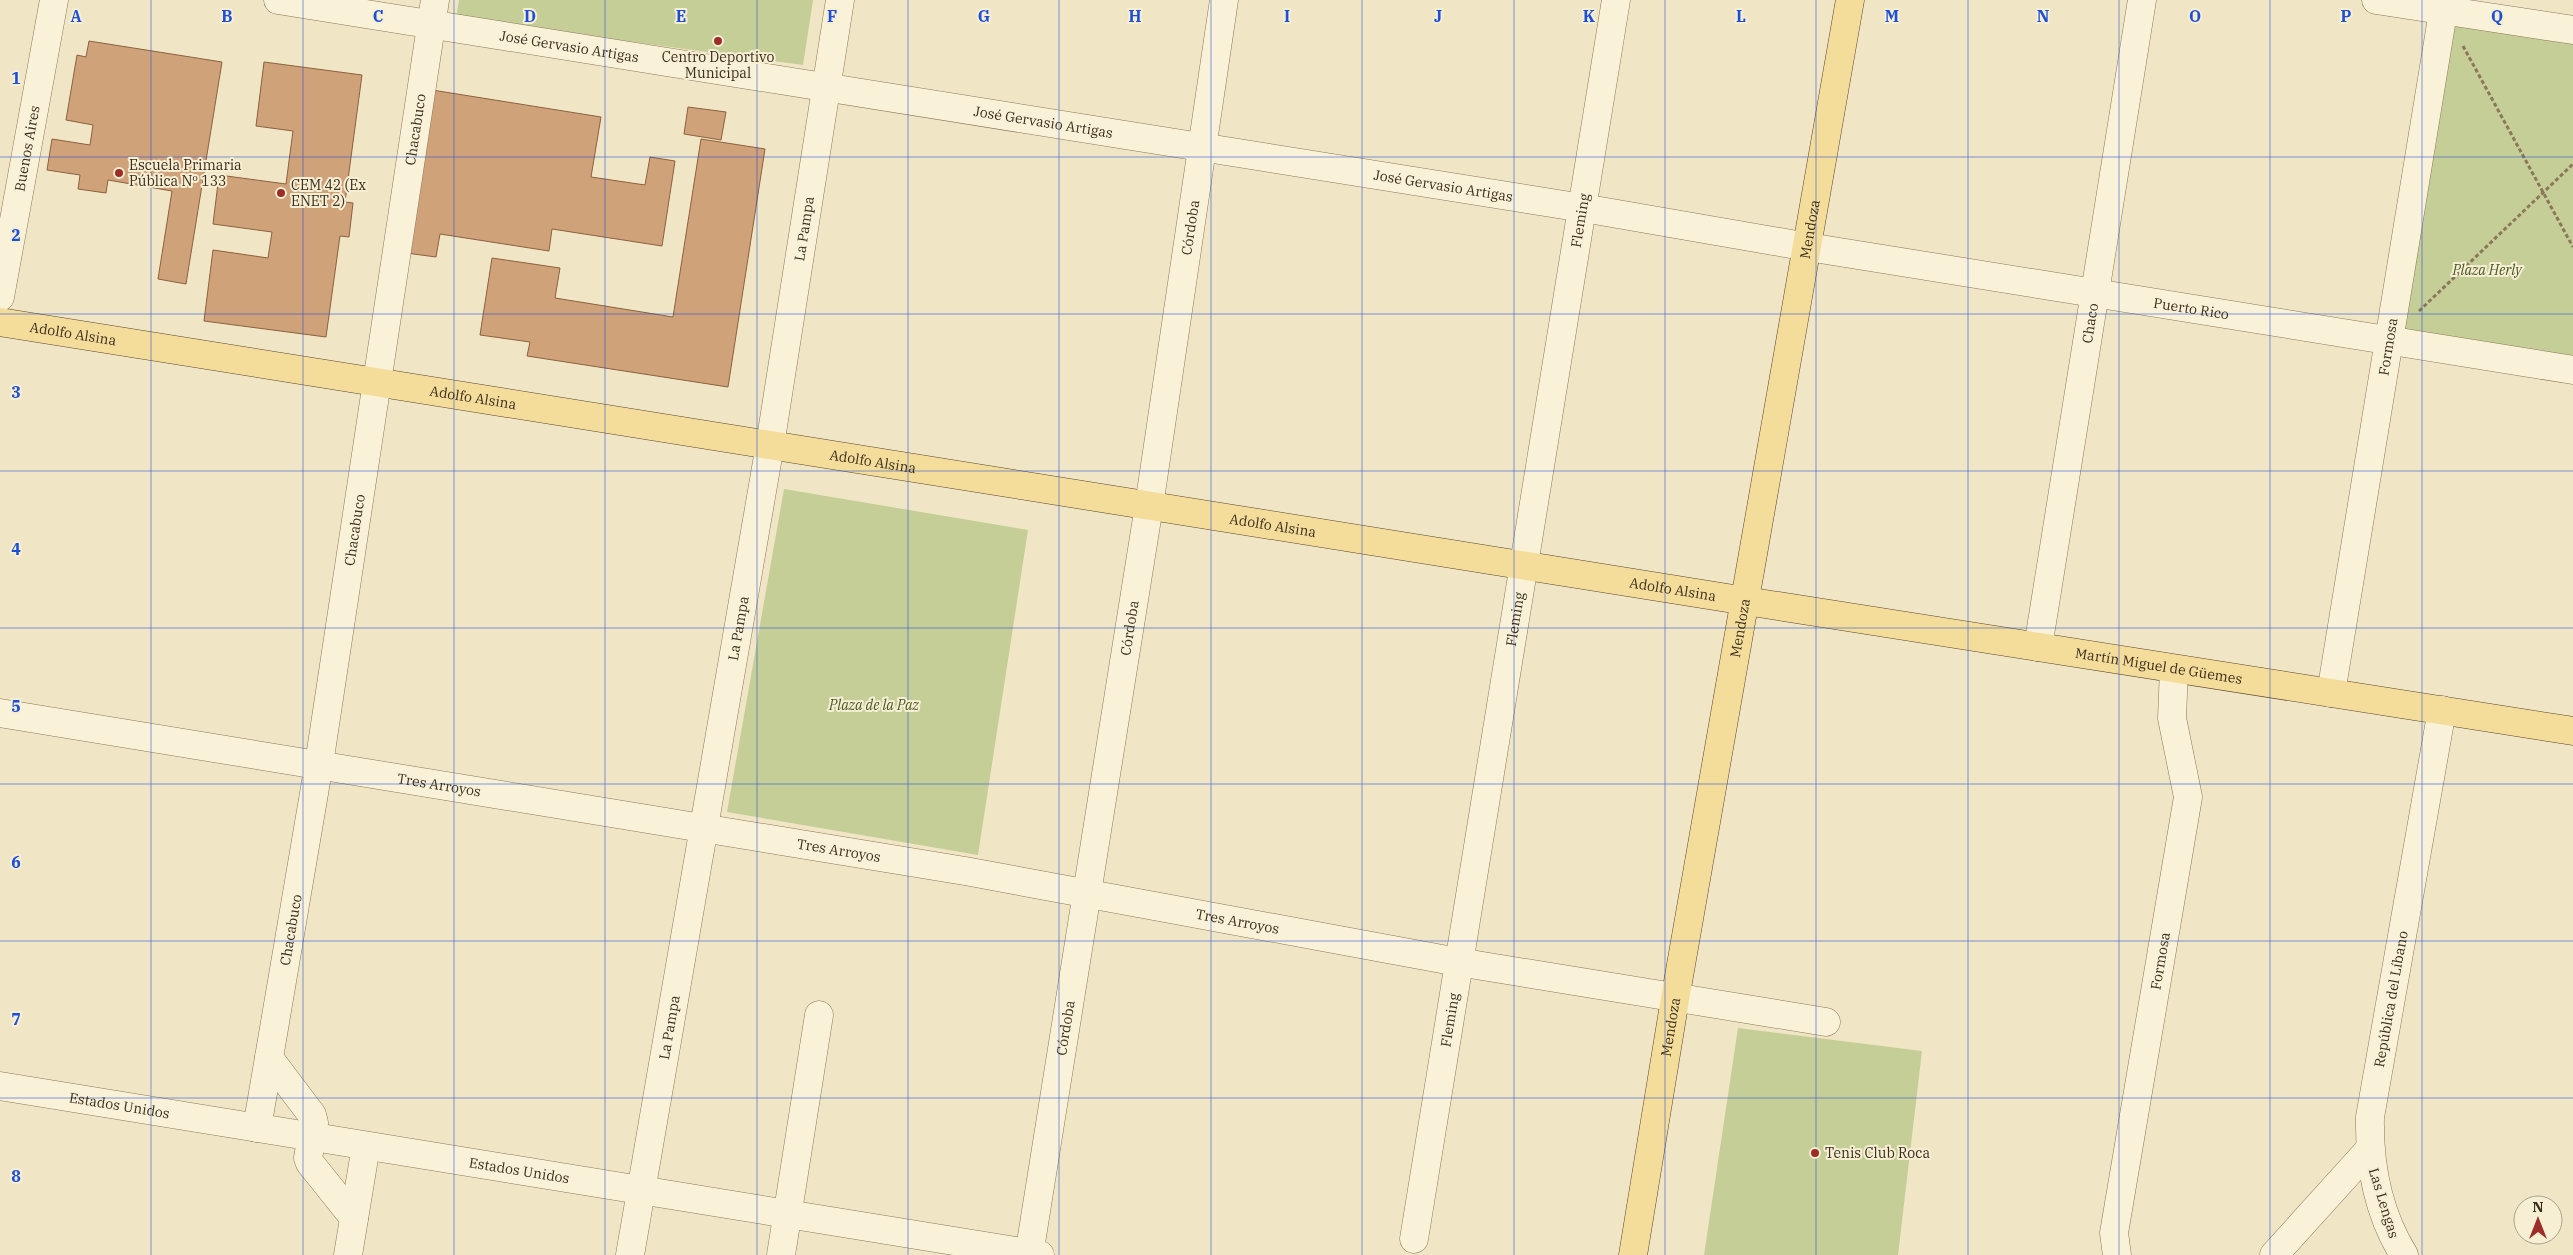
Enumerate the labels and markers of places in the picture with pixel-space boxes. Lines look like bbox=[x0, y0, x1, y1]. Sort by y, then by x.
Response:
marker: Centro Deportivo Municipal bbox=[712, 35, 724, 47]
place label: Centro Deportivo Municipal bbox=[662, 48, 774, 82]
place label: Escuela Primaria Pública Nº 133 bbox=[129, 156, 242, 190]
marker: Escuela Primaria Pública Nº 133 bbox=[113, 167, 125, 179]
place label: CEM 42 (Ex ENET 2) bbox=[291, 176, 366, 210]
marker: CEM 42 (Ex ENET 2) bbox=[275, 187, 287, 199]
place label: Tenis Club Roca bbox=[1825, 1144, 1930, 1162]
marker: Tenis Club Roca bbox=[1809, 1147, 1821, 1159]

